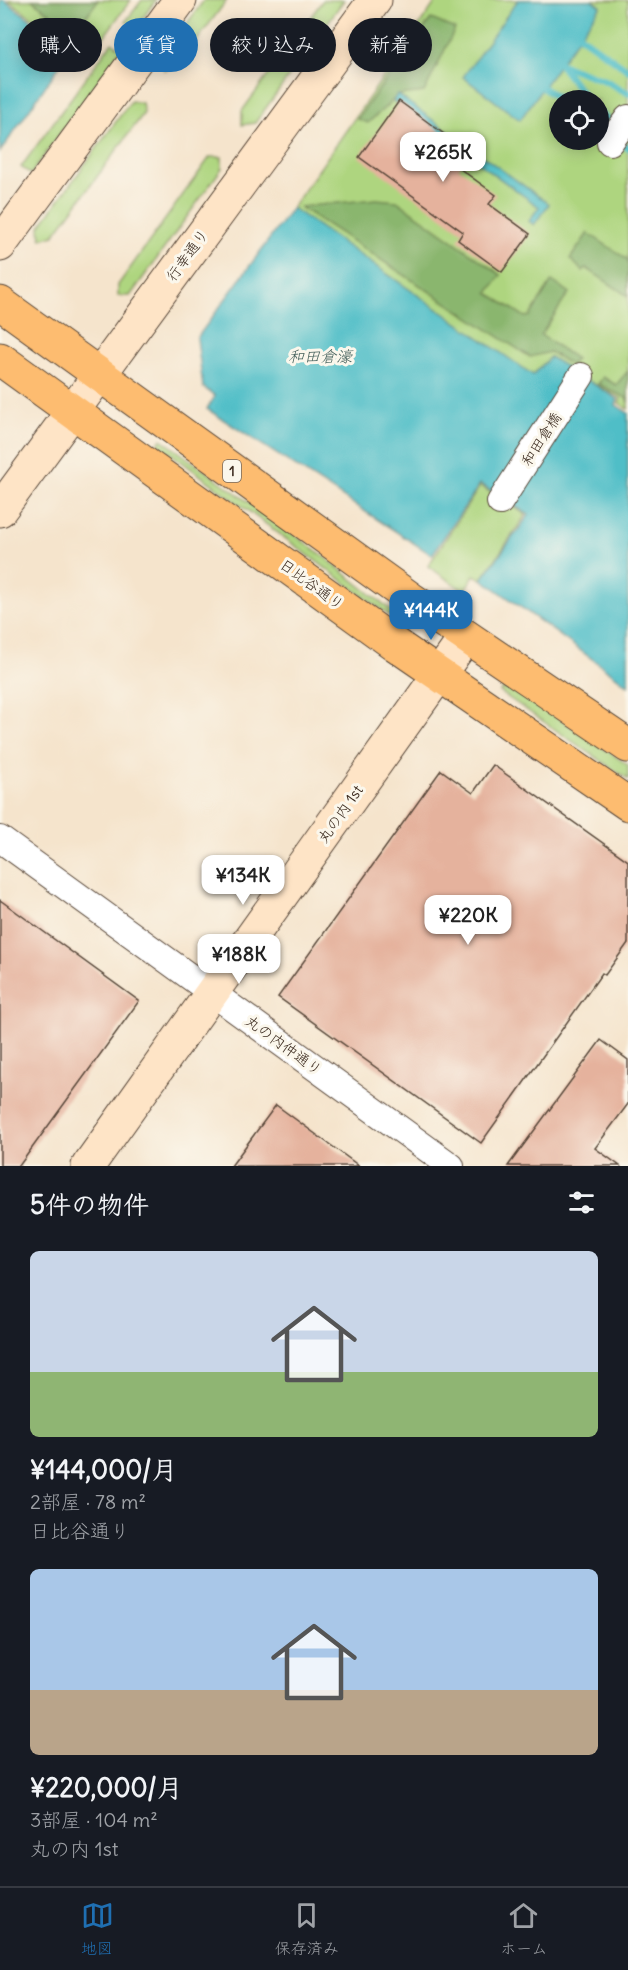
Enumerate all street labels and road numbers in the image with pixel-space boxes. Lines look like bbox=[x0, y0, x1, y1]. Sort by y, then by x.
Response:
street label: 行幸通り bbox=[162, 225, 212, 285]
street label: 和田倉橋 bbox=[517, 409, 565, 469]
road number: 1 bbox=[223, 460, 241, 482]
street label: 日比谷通り bbox=[276, 554, 348, 614]
street label: 丸の内 1st bbox=[313, 781, 367, 847]
street label: 丸の内仲通り bbox=[242, 1011, 326, 1079]

